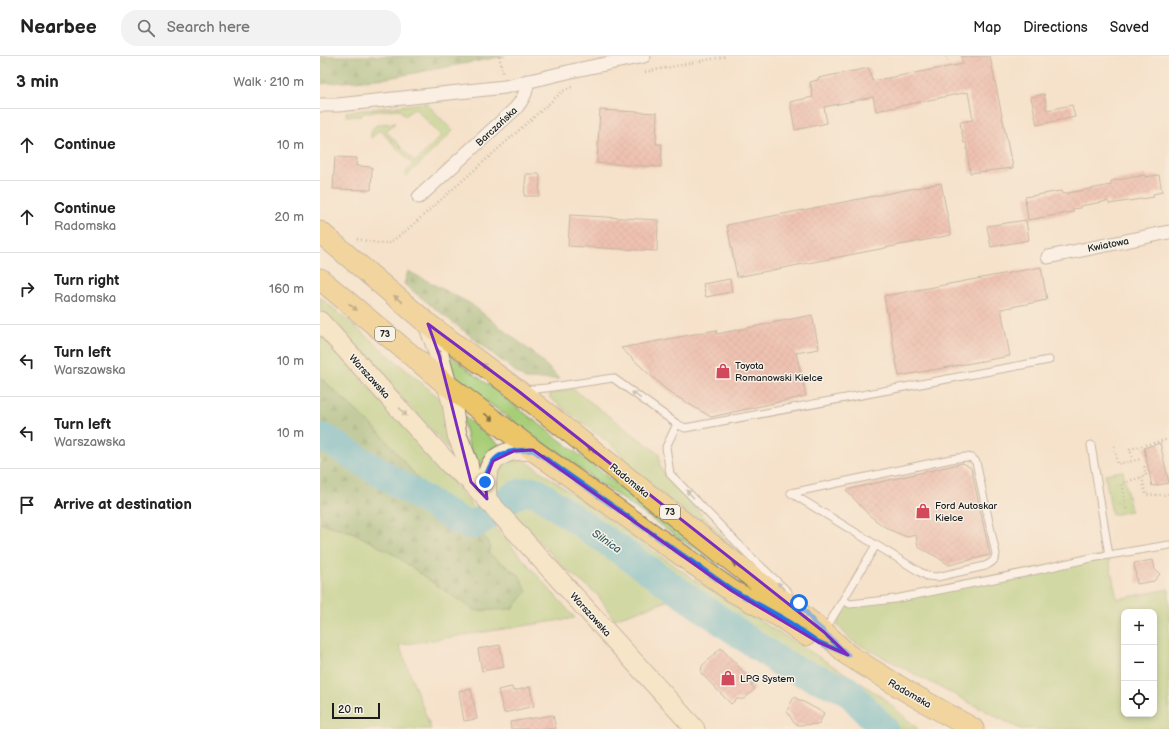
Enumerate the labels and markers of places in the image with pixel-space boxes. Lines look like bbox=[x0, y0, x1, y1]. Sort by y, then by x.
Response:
place label: Toyota Romanowski Kielce bbox=[735, 360, 823, 384]
shop icon: Toyota Romanowski Kielce bbox=[714, 362, 732, 380]
place label: Ford Autoskar Kielce bbox=[935, 500, 998, 524]
shop icon: Ford Autoskar Kielce bbox=[914, 502, 932, 520]
shop icon: LPG System bbox=[719, 669, 737, 687]
place label: LPG System bbox=[740, 673, 794, 685]

